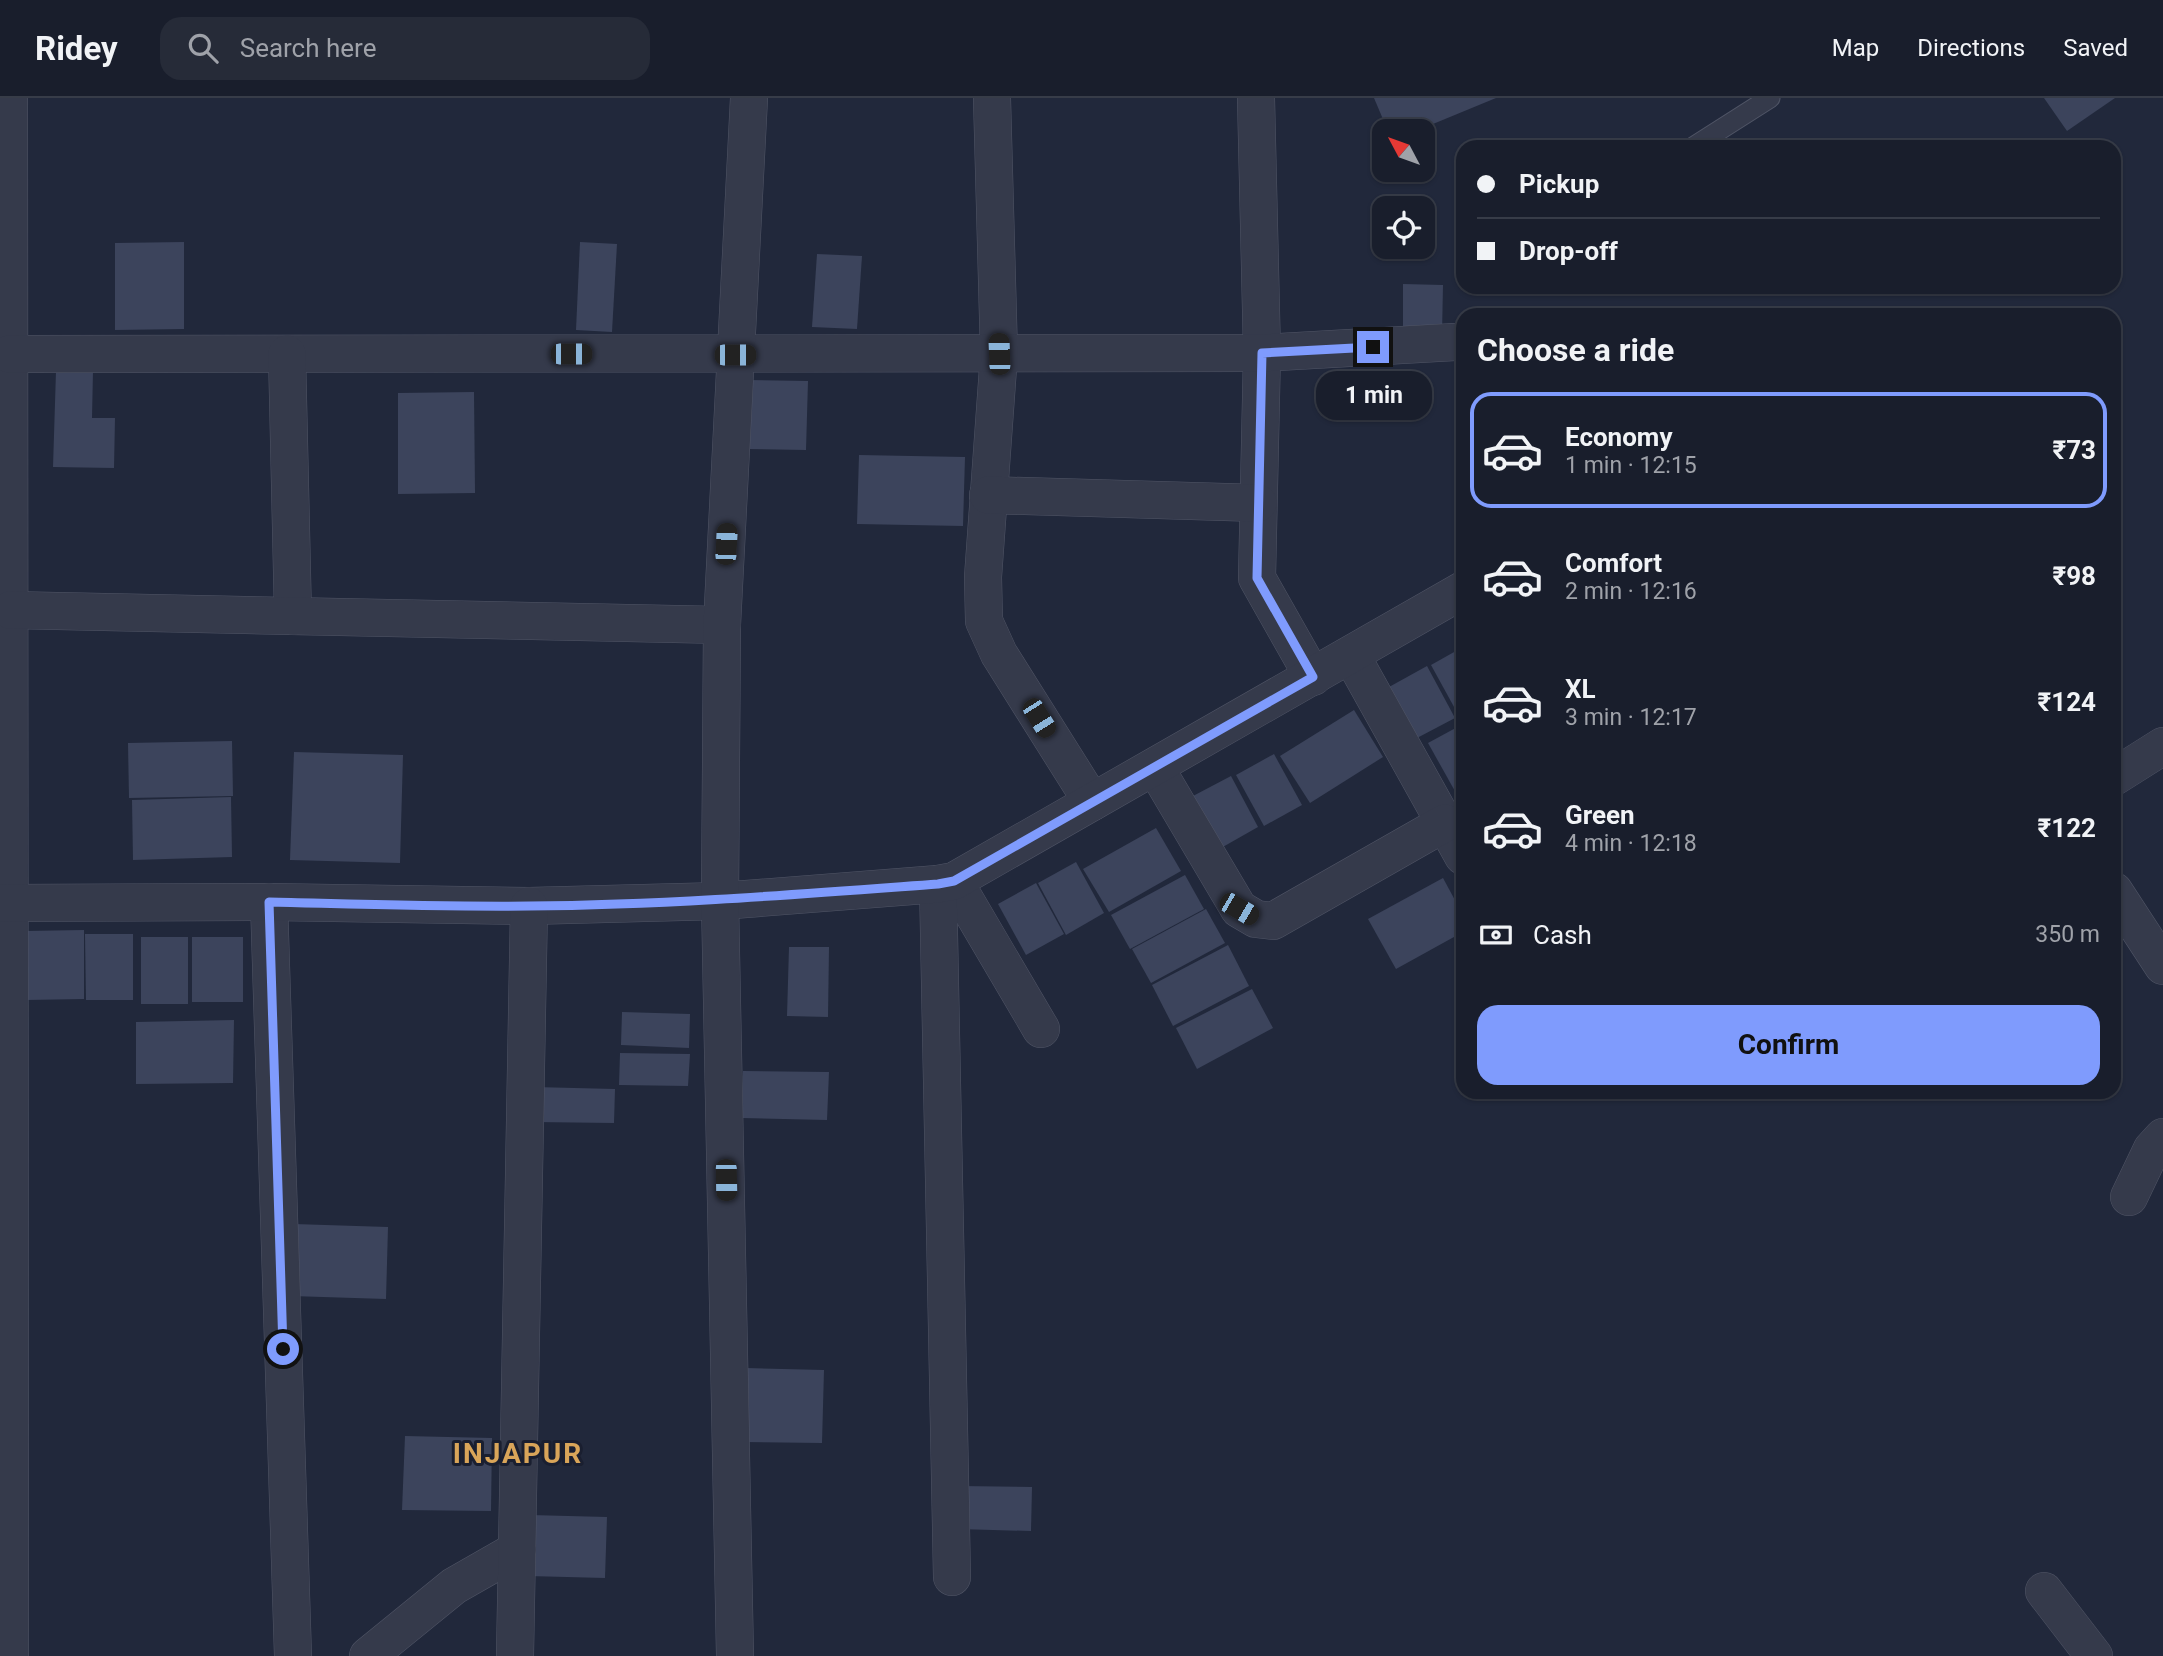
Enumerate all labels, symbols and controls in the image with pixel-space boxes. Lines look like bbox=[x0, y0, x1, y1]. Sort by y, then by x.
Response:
search box bbox=[160, 17, 650, 80]
text: Ridey bbox=[35, 29, 118, 68]
icon: search bbox=[184, 29, 222, 67]
text: Search here bbox=[240, 33, 376, 63]
text: Map bbox=[1832, 34, 1879, 62]
text: Directions bbox=[1917, 34, 2025, 62]
text: Saved bbox=[2063, 34, 2128, 62]
north arrow bbox=[1372, 119, 1435, 182]
map controls bbox=[1372, 119, 1435, 259]
text: Pickup bbox=[1519, 169, 1599, 199]
button: locate bbox=[1372, 196, 1435, 259]
text: Drop-off bbox=[1519, 236, 1618, 266]
route end bbox=[1357, 331, 1389, 363]
text: Choose a ride bbox=[1477, 331, 1674, 369]
car bbox=[988, 333, 1011, 375]
car bbox=[551, 344, 593, 365]
car bbox=[715, 345, 757, 366]
callout: 1 min bbox=[1315, 372, 1431, 420]
text: 1 min bbox=[1345, 382, 1403, 409]
icon: car bbox=[1481, 419, 1544, 482]
text: Economy bbox=[1565, 422, 1672, 452]
text: ₹73 bbox=[2052, 435, 2096, 465]
text: 1 min · 12:15 bbox=[1565, 452, 1697, 479]
car bbox=[715, 522, 738, 566]
icon: car bbox=[1481, 545, 1544, 608]
text: Comfort bbox=[1565, 548, 1662, 578]
text: ₹98 bbox=[2052, 561, 2096, 591]
text: 2 min · 12:16 bbox=[1565, 578, 1697, 605]
icon: car bbox=[1481, 671, 1544, 734]
text: XL bbox=[1565, 674, 1596, 704]
text: ₹124 bbox=[2038, 687, 2096, 717]
car bbox=[1019, 695, 1060, 741]
text: 3 min · 12:17 bbox=[1565, 704, 1697, 731]
icon: car bbox=[1481, 797, 1544, 860]
text: Green bbox=[1565, 800, 1635, 830]
text: ₹122 bbox=[2038, 813, 2096, 843]
text: 4 min · 12:18 bbox=[1565, 830, 1697, 857]
car bbox=[1216, 889, 1263, 929]
icon: cash bbox=[1477, 916, 1515, 954]
text: Cash bbox=[1533, 920, 1592, 950]
text: 350 m bbox=[2035, 921, 2100, 948]
button: Confirm bbox=[1477, 1005, 2100, 1085]
car bbox=[716, 1159, 737, 1201]
route start bbox=[267, 1333, 299, 1365]
district label: INJAPUR bbox=[453, 1437, 583, 1470]

